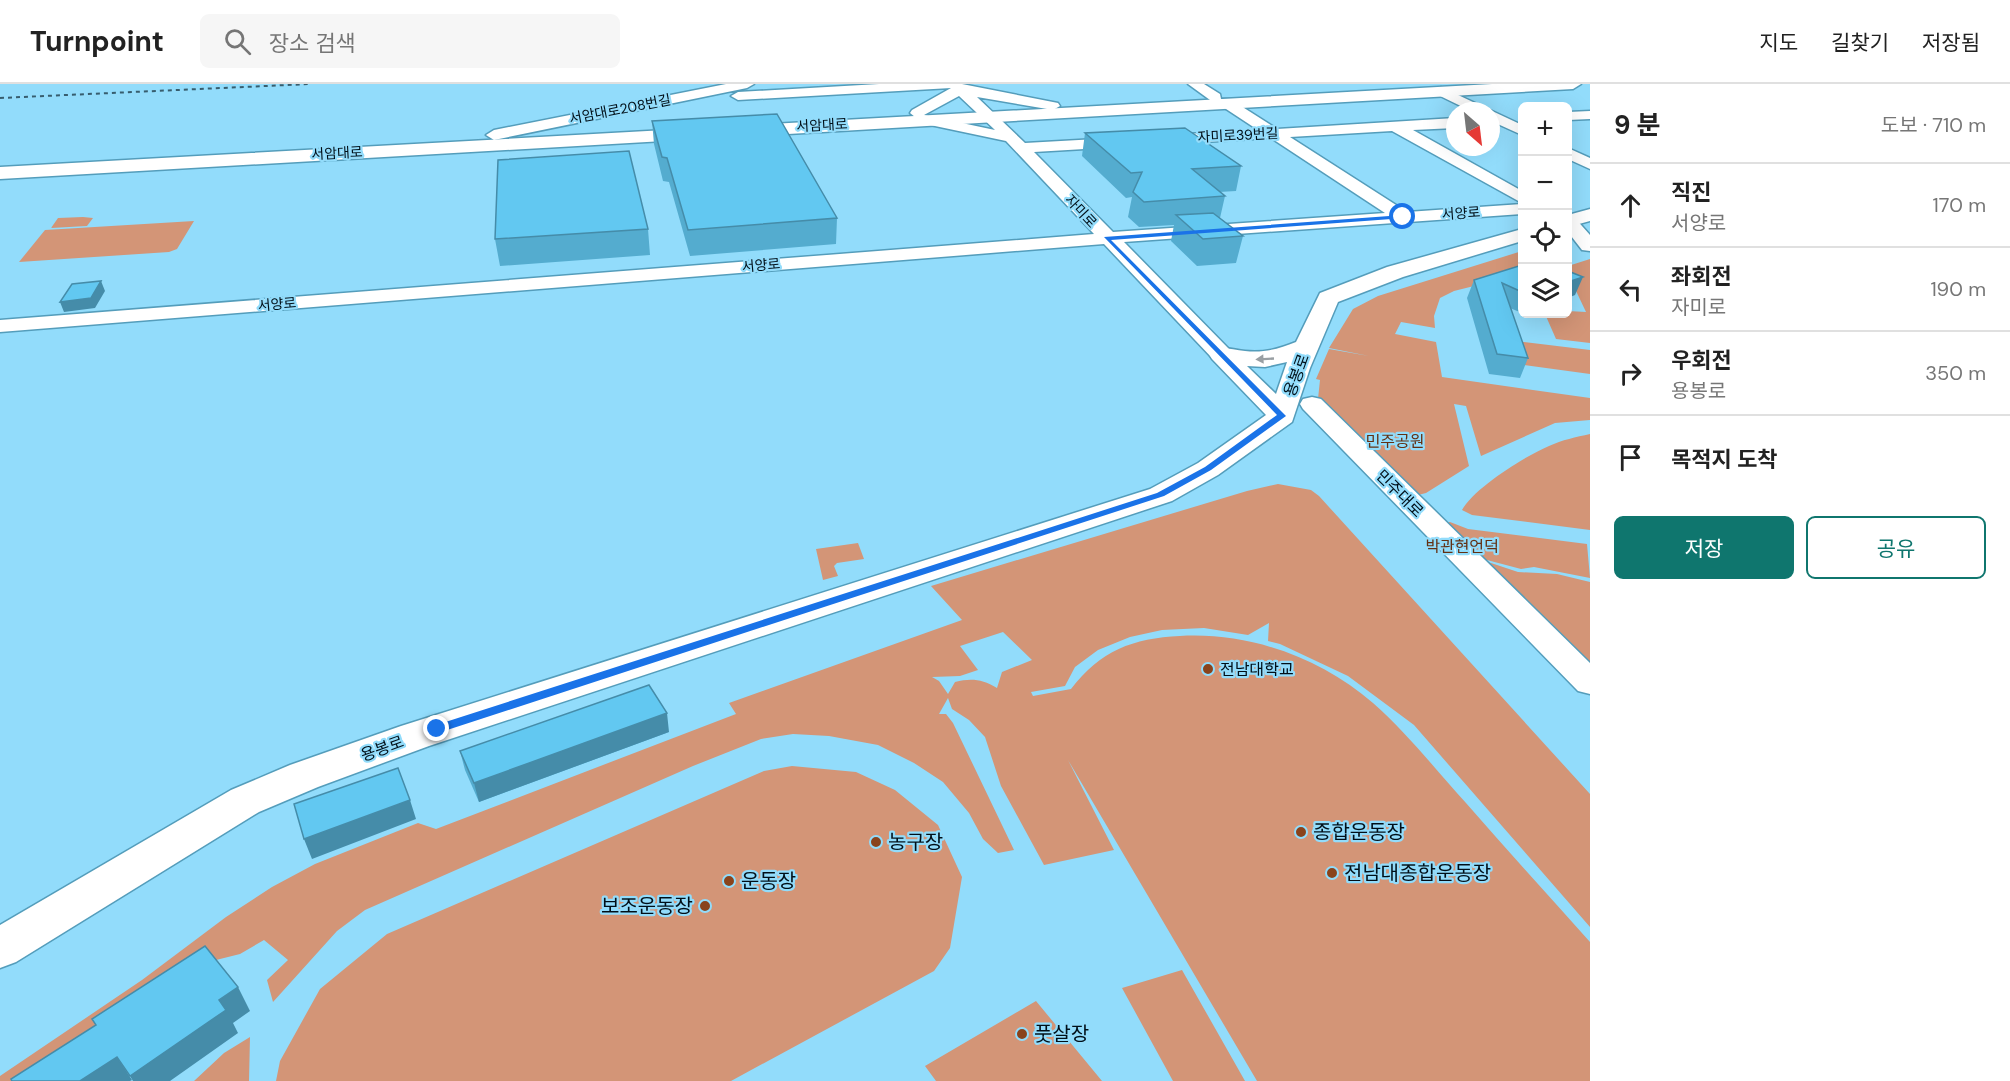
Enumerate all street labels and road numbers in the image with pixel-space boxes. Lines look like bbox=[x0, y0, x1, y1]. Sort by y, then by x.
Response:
street label: 서암대로208번길 bbox=[568, 90, 672, 128]
street label: 서암대로 bbox=[796, 115, 848, 135]
street label: 자미로39번길 bbox=[1197, 124, 1279, 146]
street label: 서암대로 bbox=[311, 143, 363, 163]
street label: 자미로 bbox=[1061, 191, 1101, 231]
street label: 서양로 bbox=[1441, 203, 1481, 223]
street label: 서양로 bbox=[741, 254, 781, 276]
street label: 서양로 bbox=[257, 293, 297, 315]
street label: 용봉로 bbox=[1279, 351, 1314, 400]
street label: 민주대로 bbox=[1371, 465, 1428, 522]
street label: 용봉로 bbox=[358, 731, 407, 766]

